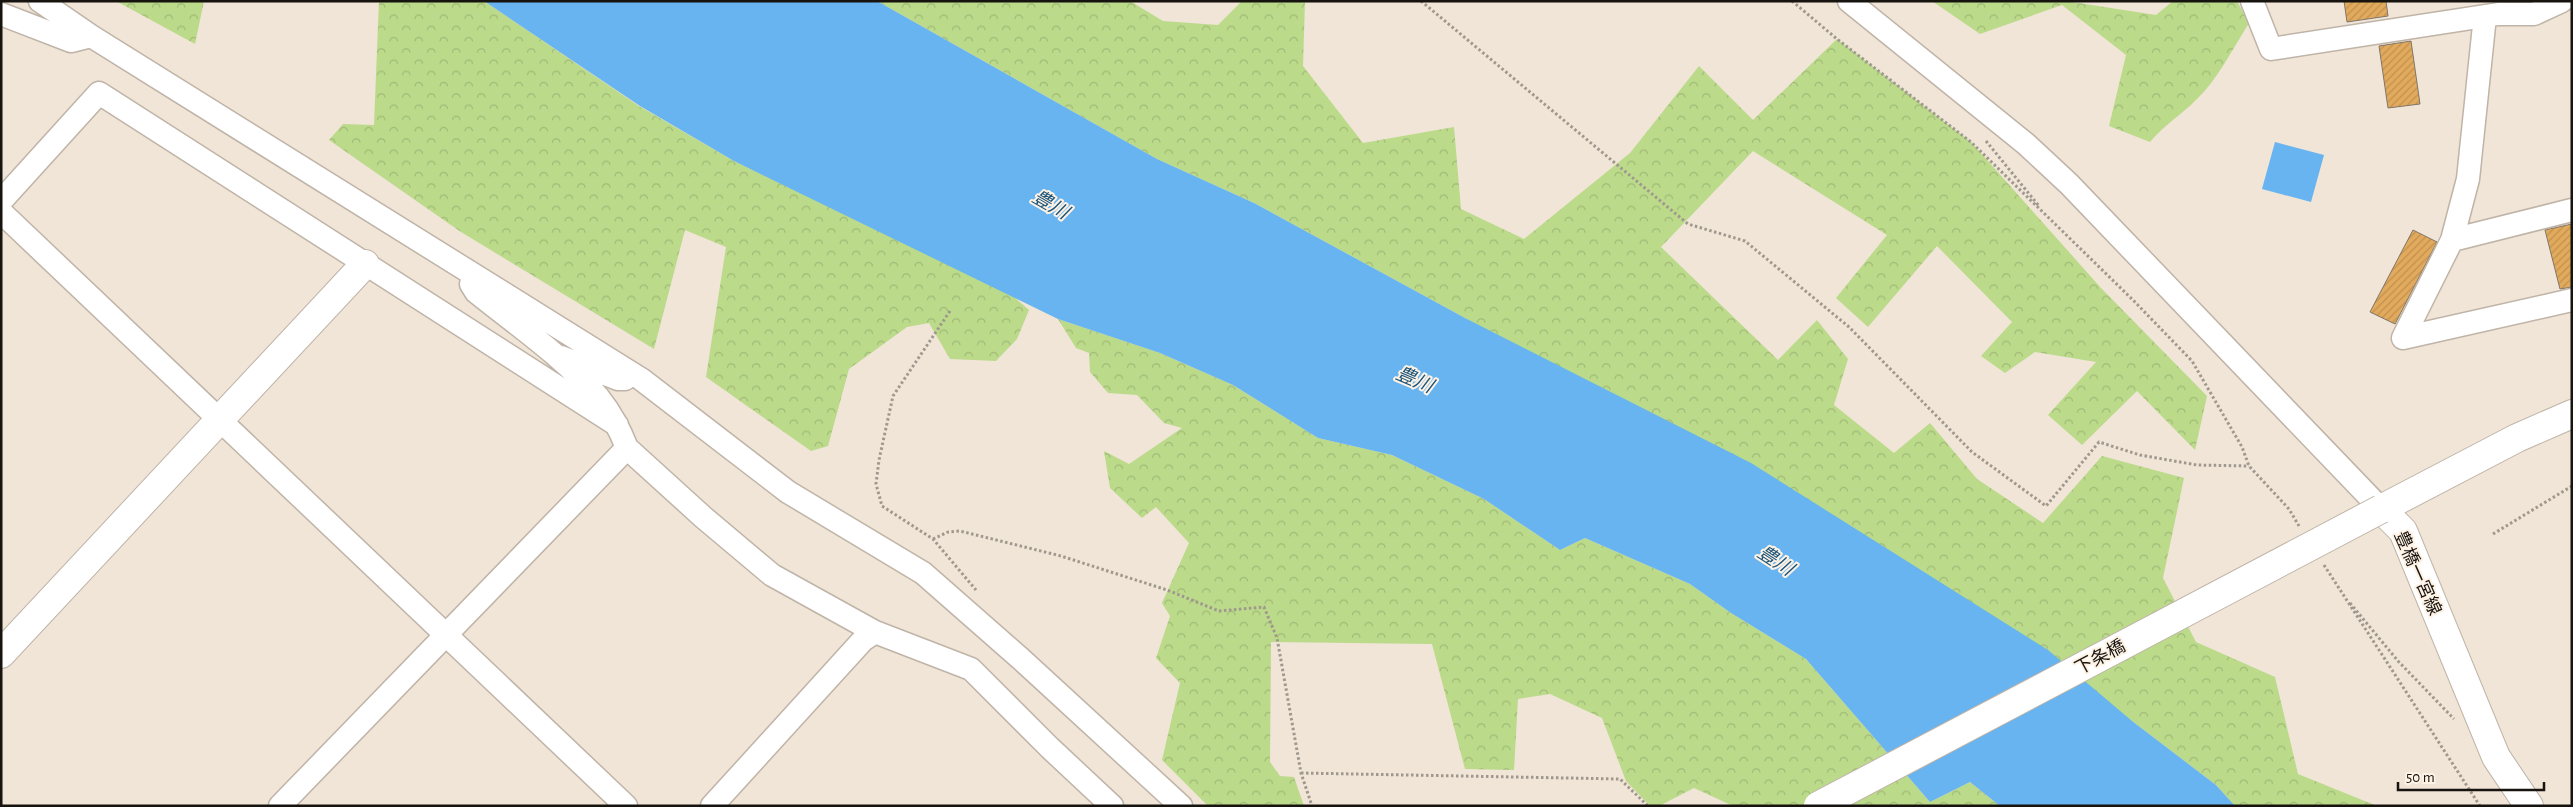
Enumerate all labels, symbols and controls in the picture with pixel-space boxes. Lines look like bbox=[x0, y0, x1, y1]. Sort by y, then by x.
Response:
water label: 豊川 bbox=[1029, 187, 1074, 224]
water label: 豊川 bbox=[1393, 363, 1438, 397]
street label: 豊橋一宮線 bbox=[2391, 528, 2445, 618]
water label: 豊川 bbox=[1754, 542, 1799, 581]
street label: 下条橋 bbox=[2072, 636, 2129, 679]
scale bar bbox=[2398, 760, 2544, 792]
text: 50 m bbox=[2406, 770, 2435, 785]

